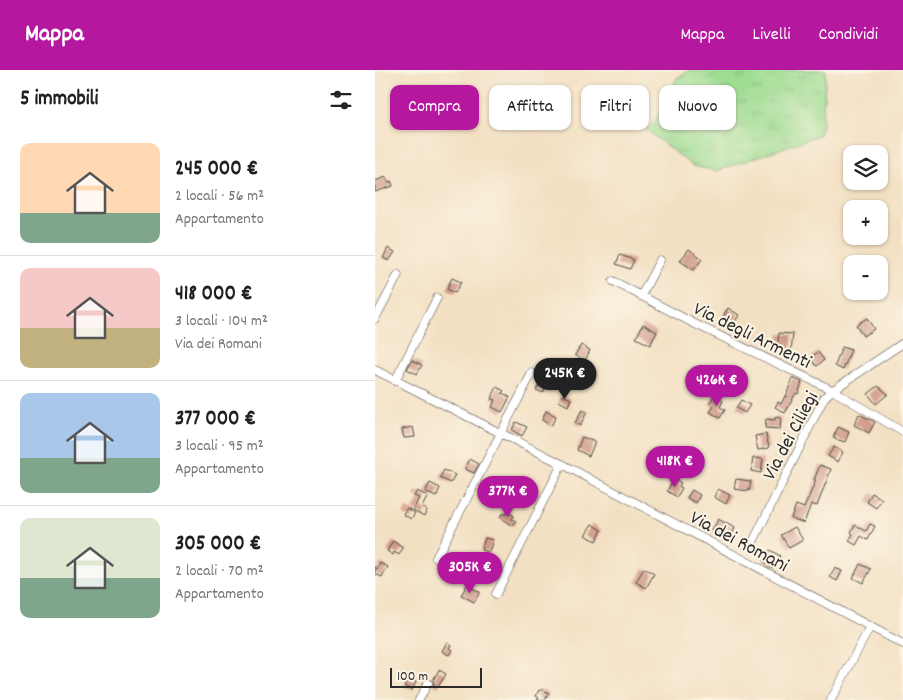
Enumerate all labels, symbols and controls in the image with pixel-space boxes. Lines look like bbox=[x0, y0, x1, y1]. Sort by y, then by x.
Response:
text: Mappa bbox=[25, 18, 84, 52]
text: Mappa bbox=[681, 23, 725, 48]
text: Livelli bbox=[753, 23, 791, 48]
text: Condividi bbox=[819, 23, 878, 48]
text: 5 immobili bbox=[20, 85, 98, 115]
chip: Compra bbox=[390, 85, 479, 130]
chip: Affitta bbox=[489, 85, 571, 130]
chip: Filtri bbox=[581, 85, 649, 130]
chip: Nuovo bbox=[659, 85, 736, 130]
icon: filters bbox=[327, 86, 355, 114]
map controls bbox=[843, 145, 888, 300]
button: layers bbox=[843, 145, 888, 190]
text: 245 000 € bbox=[175, 155, 258, 185]
icon: home bbox=[60, 163, 120, 223]
text: 2 locali · 56 m² bbox=[175, 185, 264, 208]
button: + bbox=[843, 200, 888, 245]
text: Appartamento bbox=[175, 208, 264, 231]
button: − bbox=[843, 255, 888, 300]
text: 418 000 € bbox=[175, 280, 252, 310]
icon: home bbox=[60, 288, 120, 348]
street label: Via degli Armenti bbox=[688, 296, 816, 378]
text: 3 locali · 104 m² bbox=[175, 310, 268, 333]
text: Via dei Romani bbox=[175, 333, 262, 356]
pin: 245K € bbox=[524, 358, 606, 400]
text: 245K € bbox=[544, 362, 586, 385]
pin: 426K € bbox=[676, 364, 758, 407]
text: 426K € bbox=[696, 369, 738, 392]
street label: Via dei Ciliegi bbox=[757, 387, 827, 486]
text: 377 000 € bbox=[175, 405, 256, 435]
icon: home bbox=[60, 413, 120, 473]
text: 3 locali · 95 m² bbox=[175, 435, 264, 458]
pin: 418K € bbox=[634, 446, 716, 488]
text: 418K € bbox=[657, 450, 693, 473]
text: Appartamento bbox=[175, 458, 264, 481]
pin: 377K € bbox=[467, 476, 549, 518]
text: 377K € bbox=[488, 480, 528, 503]
street label: Via dei Romani bbox=[684, 505, 793, 581]
text: 305 000 € bbox=[175, 530, 261, 560]
icon: home bbox=[60, 538, 120, 598]
pin: 305K € bbox=[429, 552, 511, 594]
text: 305K € bbox=[448, 556, 492, 579]
text: 2 locali · 70 m² bbox=[175, 560, 264, 583]
text: Appartamento bbox=[175, 583, 264, 606]
scale bar bbox=[390, 665, 483, 688]
text: 100 m bbox=[397, 667, 428, 687]

